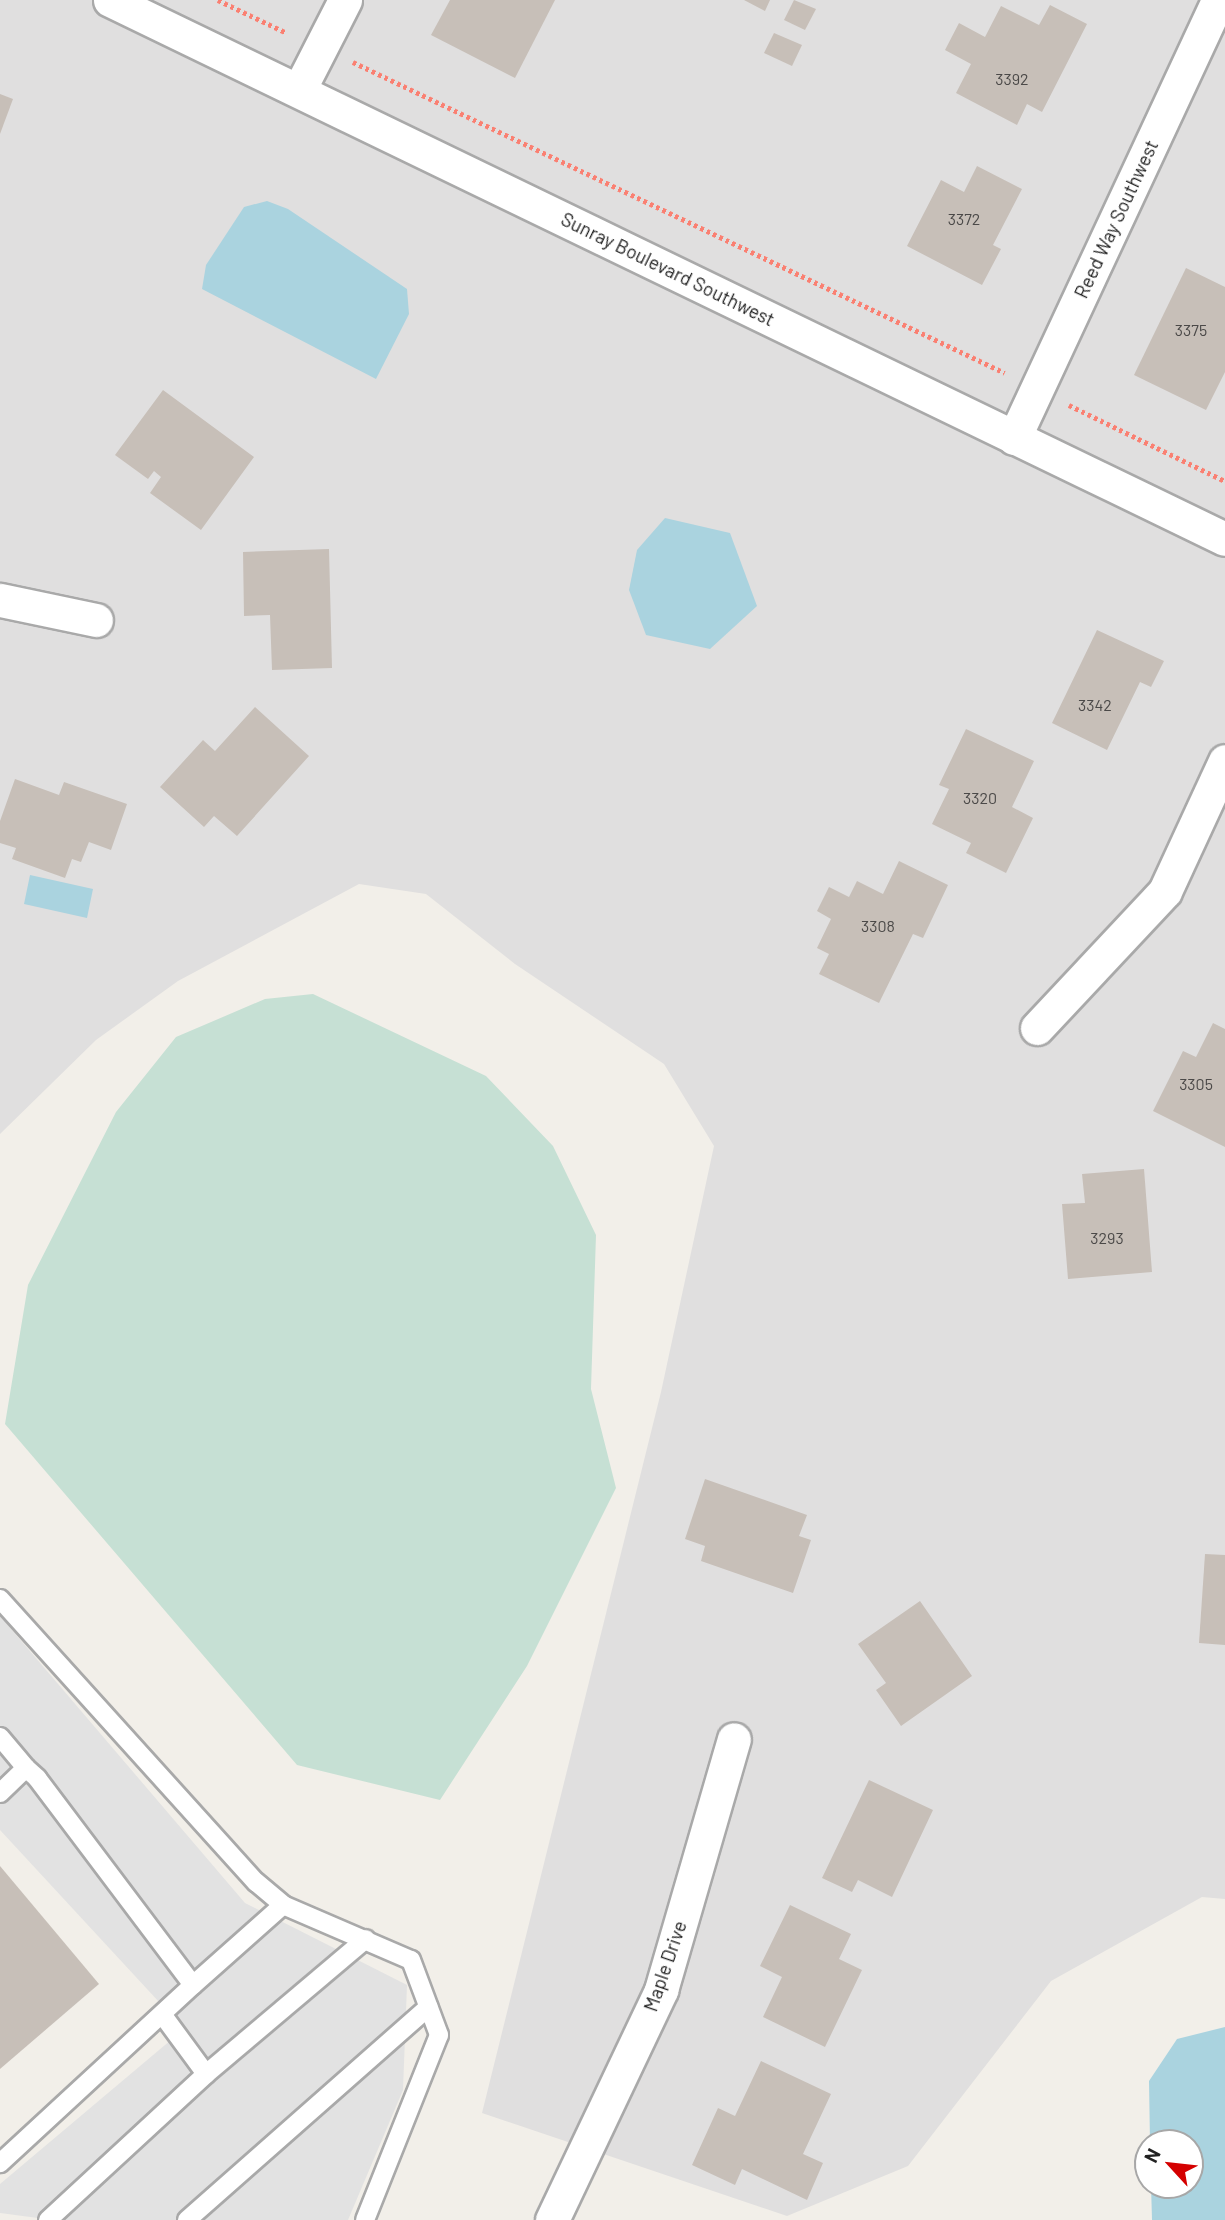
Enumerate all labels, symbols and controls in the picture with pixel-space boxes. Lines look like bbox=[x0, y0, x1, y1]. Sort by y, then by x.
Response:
house number: 3392 bbox=[995, 69, 1029, 89]
street label: Reed Way Southwest bbox=[1069, 136, 1163, 302]
street label: Sunray Boulevard Southwest bbox=[558, 207, 778, 331]
house number: 3372 bbox=[948, 209, 980, 229]
house number: 3375 bbox=[1175, 320, 1207, 340]
house number: 3342 bbox=[1078, 695, 1112, 715]
house number: 3320 bbox=[963, 788, 997, 808]
house number: 3308 bbox=[861, 916, 895, 936]
house number: 3305 bbox=[1179, 1074, 1213, 1094]
house number: 3293 bbox=[1090, 1228, 1124, 1248]
street label: Maple Drive bbox=[639, 1918, 691, 2014]
north arrow bbox=[1134, 2129, 1204, 2199]
text: N bbox=[1139, 2144, 1165, 2166]

